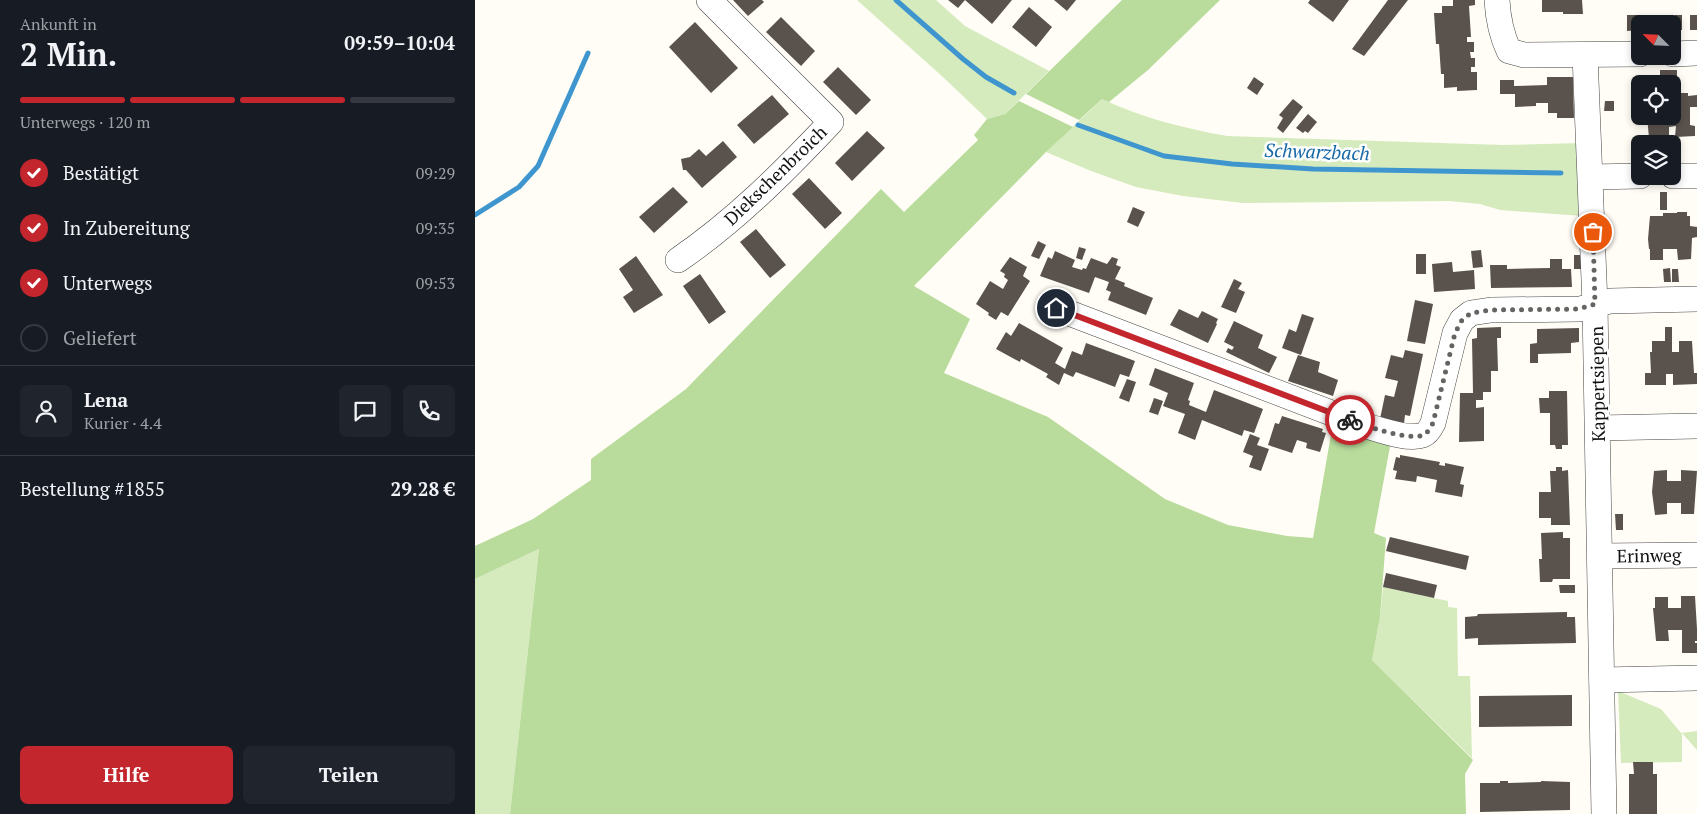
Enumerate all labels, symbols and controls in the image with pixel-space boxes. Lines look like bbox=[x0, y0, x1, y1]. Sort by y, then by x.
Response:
text: Ankunft in bbox=[20, 13, 97, 35]
north arrow bbox=[1631, 15, 1681, 65]
map controls bbox=[1631, 15, 1681, 185]
text: 09:59–10:04 bbox=[344, 30, 455, 55]
text: 2 Min. bbox=[20, 33, 117, 75]
button: locate bbox=[1631, 75, 1681, 125]
text: Unterwegs · 120 m bbox=[20, 111, 150, 133]
street label: Diekschenbroich bbox=[718, 120, 832, 230]
button: layers bbox=[1631, 135, 1681, 185]
water label: Schwarzbach bbox=[1264, 137, 1370, 165]
icon: check bbox=[20, 159, 48, 187]
text: Bestätigt bbox=[63, 160, 139, 185]
text: 09:29 bbox=[416, 162, 455, 184]
pin bbox=[1572, 211, 1614, 253]
icon: check bbox=[20, 214, 48, 242]
text: In Zubereitung bbox=[63, 215, 190, 240]
text: 09:35 bbox=[416, 217, 455, 239]
icon: bag bbox=[1579, 218, 1607, 246]
icon: check bbox=[20, 269, 48, 297]
text: Unterwegs bbox=[63, 270, 153, 295]
text: 09:53 bbox=[416, 272, 455, 294]
pin bbox=[1035, 287, 1077, 329]
icon: home bbox=[1042, 294, 1070, 322]
text: Geliefert bbox=[63, 325, 137, 350]
street label: Kappertsiepen bbox=[1584, 326, 1610, 442]
button: person bbox=[20, 385, 72, 437]
button: chat bbox=[339, 385, 391, 437]
button: phone bbox=[403, 385, 455, 437]
text: Lena bbox=[84, 387, 128, 412]
courier bbox=[1325, 395, 1375, 445]
icon: bike bbox=[1336, 406, 1364, 434]
text: Kurier · 4.4 bbox=[84, 412, 162, 434]
text: Bestellung #1855 bbox=[20, 476, 165, 501]
text: 29.28 € bbox=[391, 476, 455, 501]
street label: Erinweg bbox=[1616, 542, 1682, 568]
button: Hilfe bbox=[20, 746, 233, 804]
button: Teilen bbox=[243, 746, 455, 804]

